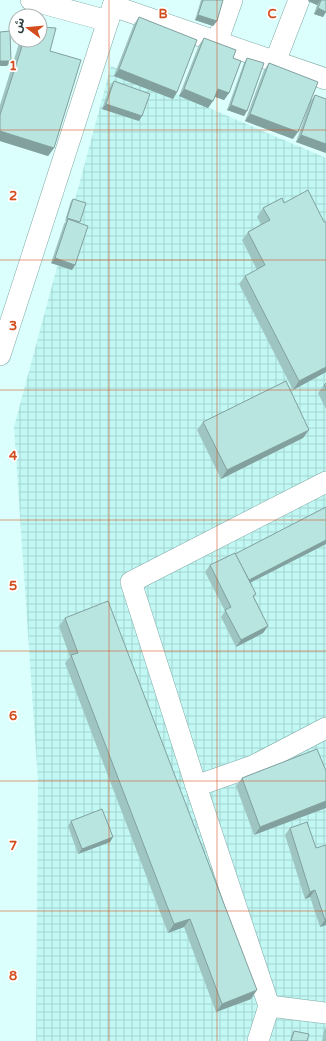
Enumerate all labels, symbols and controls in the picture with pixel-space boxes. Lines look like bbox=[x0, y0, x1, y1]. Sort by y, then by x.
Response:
text: B bbox=[158, 6, 168, 22]
text: C bbox=[267, 6, 277, 22]
north arrow bbox=[8, 8, 48, 48]
text: ش bbox=[11, 16, 27, 34]
text: 1 bbox=[9, 58, 17, 74]
text: 2 bbox=[9, 188, 17, 204]
text: 3 bbox=[9, 318, 17, 334]
text: 4 bbox=[9, 448, 18, 464]
text: 5 bbox=[9, 578, 17, 594]
text: 6 bbox=[9, 708, 17, 724]
text: 7 bbox=[9, 838, 17, 854]
text: 8 bbox=[9, 968, 17, 984]

